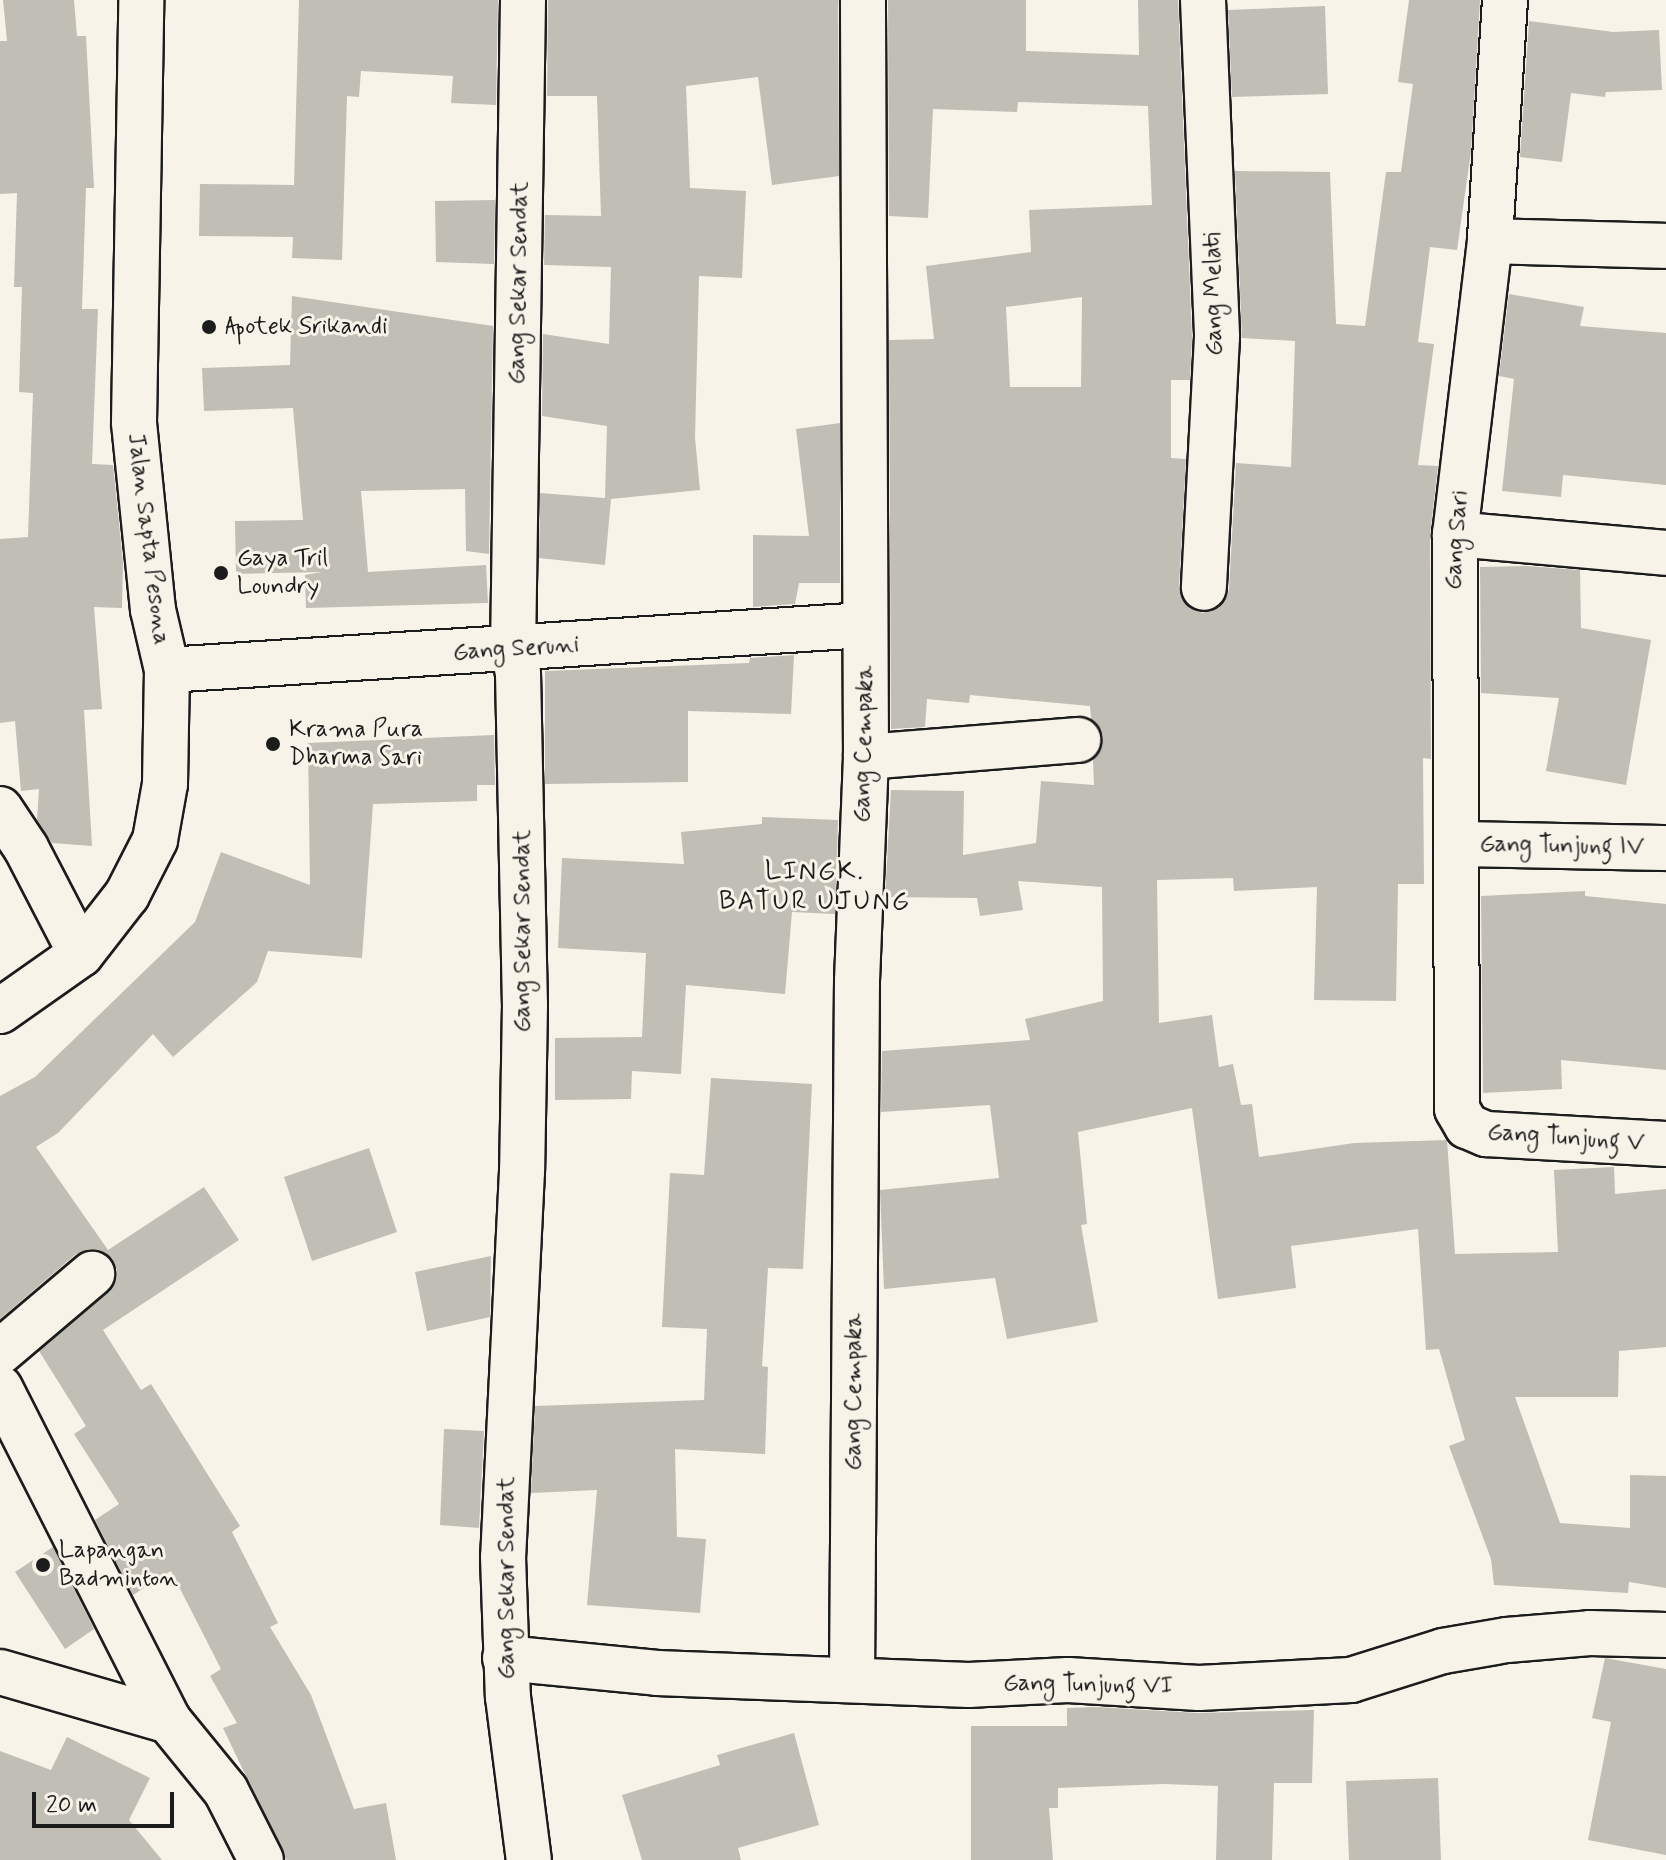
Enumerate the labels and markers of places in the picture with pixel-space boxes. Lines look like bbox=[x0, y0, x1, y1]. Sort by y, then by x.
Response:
place label: Apotek Srikandi bbox=[225, 313, 381, 341]
marker: Apotek Srikandi bbox=[200, 318, 218, 336]
place label: Gaya Tril Loundry bbox=[237, 545, 326, 601]
marker: Gaya Tril Loundry bbox=[212, 564, 230, 582]
place label: Krama Pura Dharma Sari bbox=[289, 716, 420, 772]
marker: Krama Pura Dharma Sari bbox=[264, 735, 282, 753]
place label: Lapangan Badminton bbox=[59, 1537, 178, 1593]
marker: Lapangan Badminton bbox=[34, 1556, 52, 1574]

